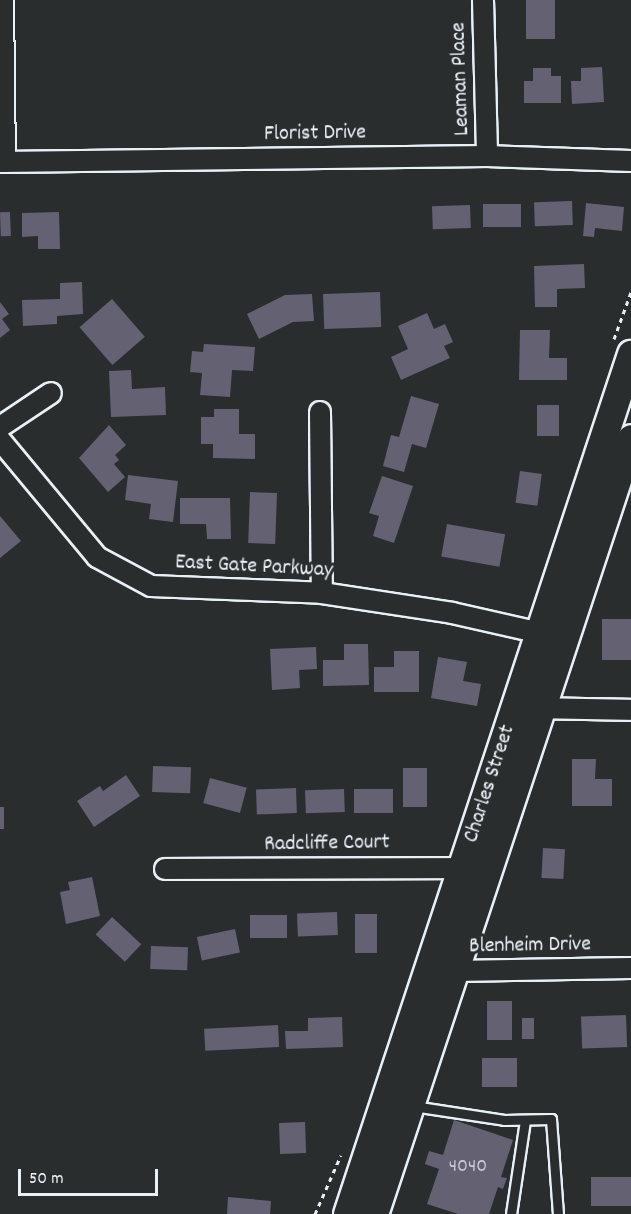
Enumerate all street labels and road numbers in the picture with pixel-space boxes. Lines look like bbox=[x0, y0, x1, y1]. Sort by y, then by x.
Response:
street label: Leaman Place bbox=[446, 22, 476, 136]
street label: Florist Drive bbox=[264, 120, 366, 148]
street label: East Gate Parkway bbox=[174, 550, 334, 584]
street label: Charles Street bbox=[459, 722, 521, 846]
street label: Radcliffe Court bbox=[264, 830, 390, 858]
street label: Blenheim Drive bbox=[469, 932, 591, 960]

